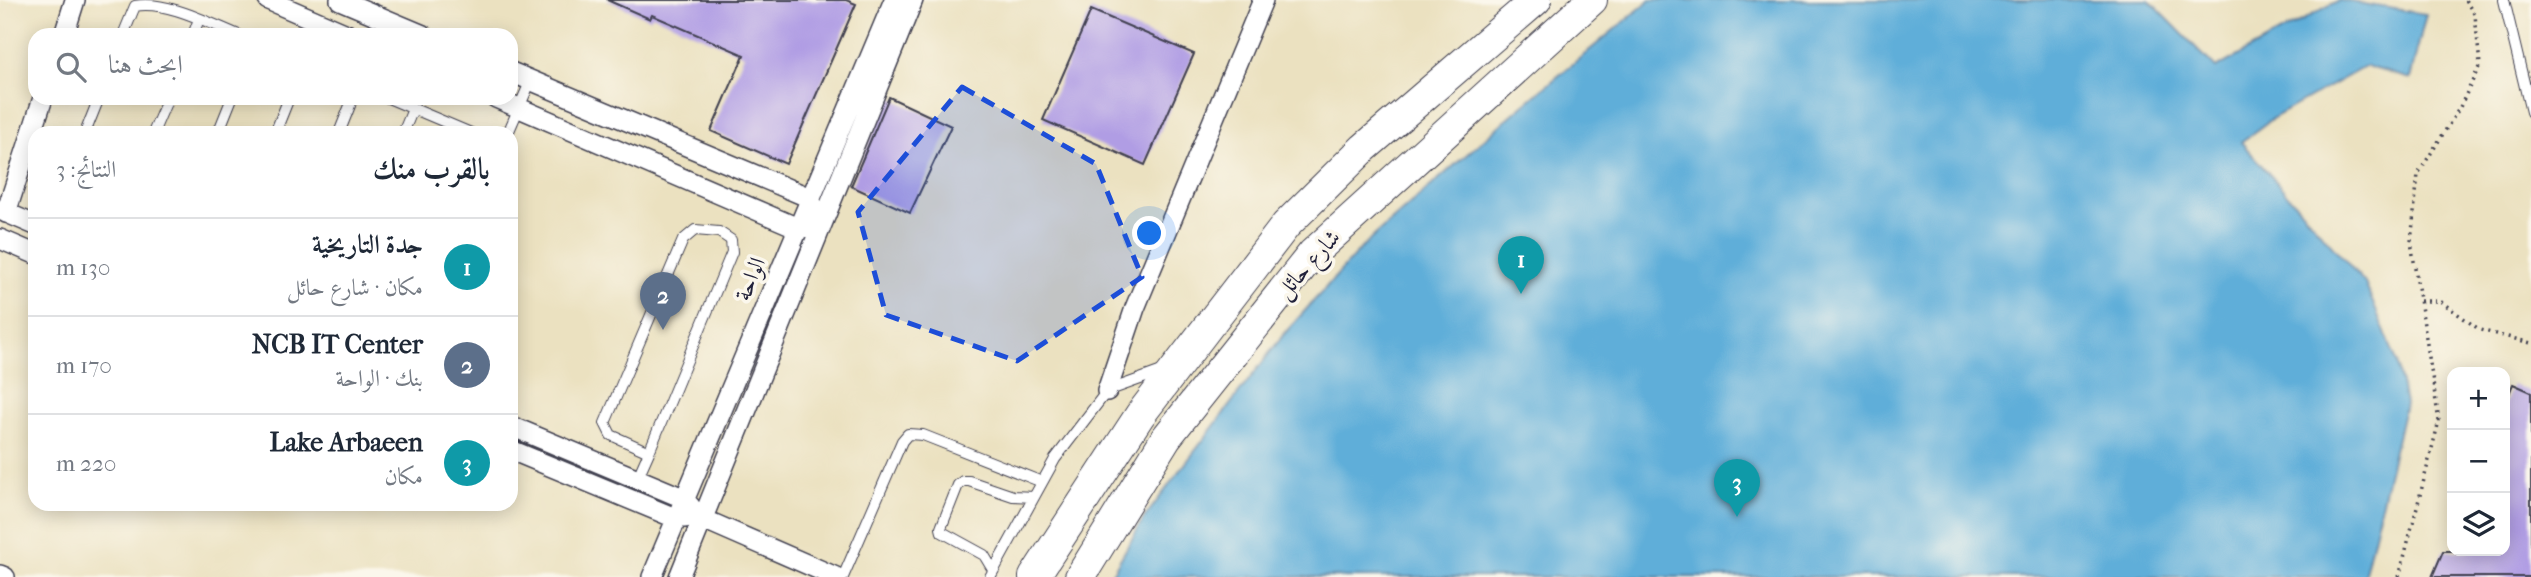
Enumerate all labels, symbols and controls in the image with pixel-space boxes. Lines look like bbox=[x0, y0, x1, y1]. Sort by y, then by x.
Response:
search box bbox=[28, 28, 518, 105]
icon: search bbox=[52, 48, 90, 86]
text: ابحث هنا bbox=[108, 49, 183, 80]
text: بالقرب منك bbox=[373, 152, 490, 187]
text: النتائج: 3 bbox=[56, 156, 116, 183]
your location bbox=[1132, 216, 1166, 250]
street label: شارع حائل bbox=[1270, 224, 1350, 308]
text: جدة التاريخية bbox=[312, 229, 423, 260]
pin: 1 bbox=[1498, 236, 1544, 294]
street label: الواحة bbox=[729, 253, 772, 305]
text: 130 m bbox=[56, 254, 110, 281]
text: 1 bbox=[463, 254, 471, 281]
pin: 2 bbox=[640, 272, 686, 330]
text: مكان · شارع حائل bbox=[287, 274, 423, 301]
text: NCB IT Center bbox=[252, 329, 423, 360]
text: 170 m bbox=[56, 352, 112, 379]
text: 2 bbox=[461, 352, 473, 379]
text: بنك · الواحة bbox=[335, 365, 423, 392]
map controls bbox=[2447, 367, 2510, 556]
button: + bbox=[2447, 367, 2510, 430]
text: Lake Arbaeen bbox=[269, 427, 423, 458]
button: − bbox=[2447, 430, 2510, 493]
text: 220 m bbox=[56, 450, 116, 477]
text: 3 bbox=[462, 450, 472, 477]
pin: 3 bbox=[1714, 459, 1760, 517]
text: مكان bbox=[384, 463, 423, 490]
button: layers bbox=[2447, 493, 2510, 556]

